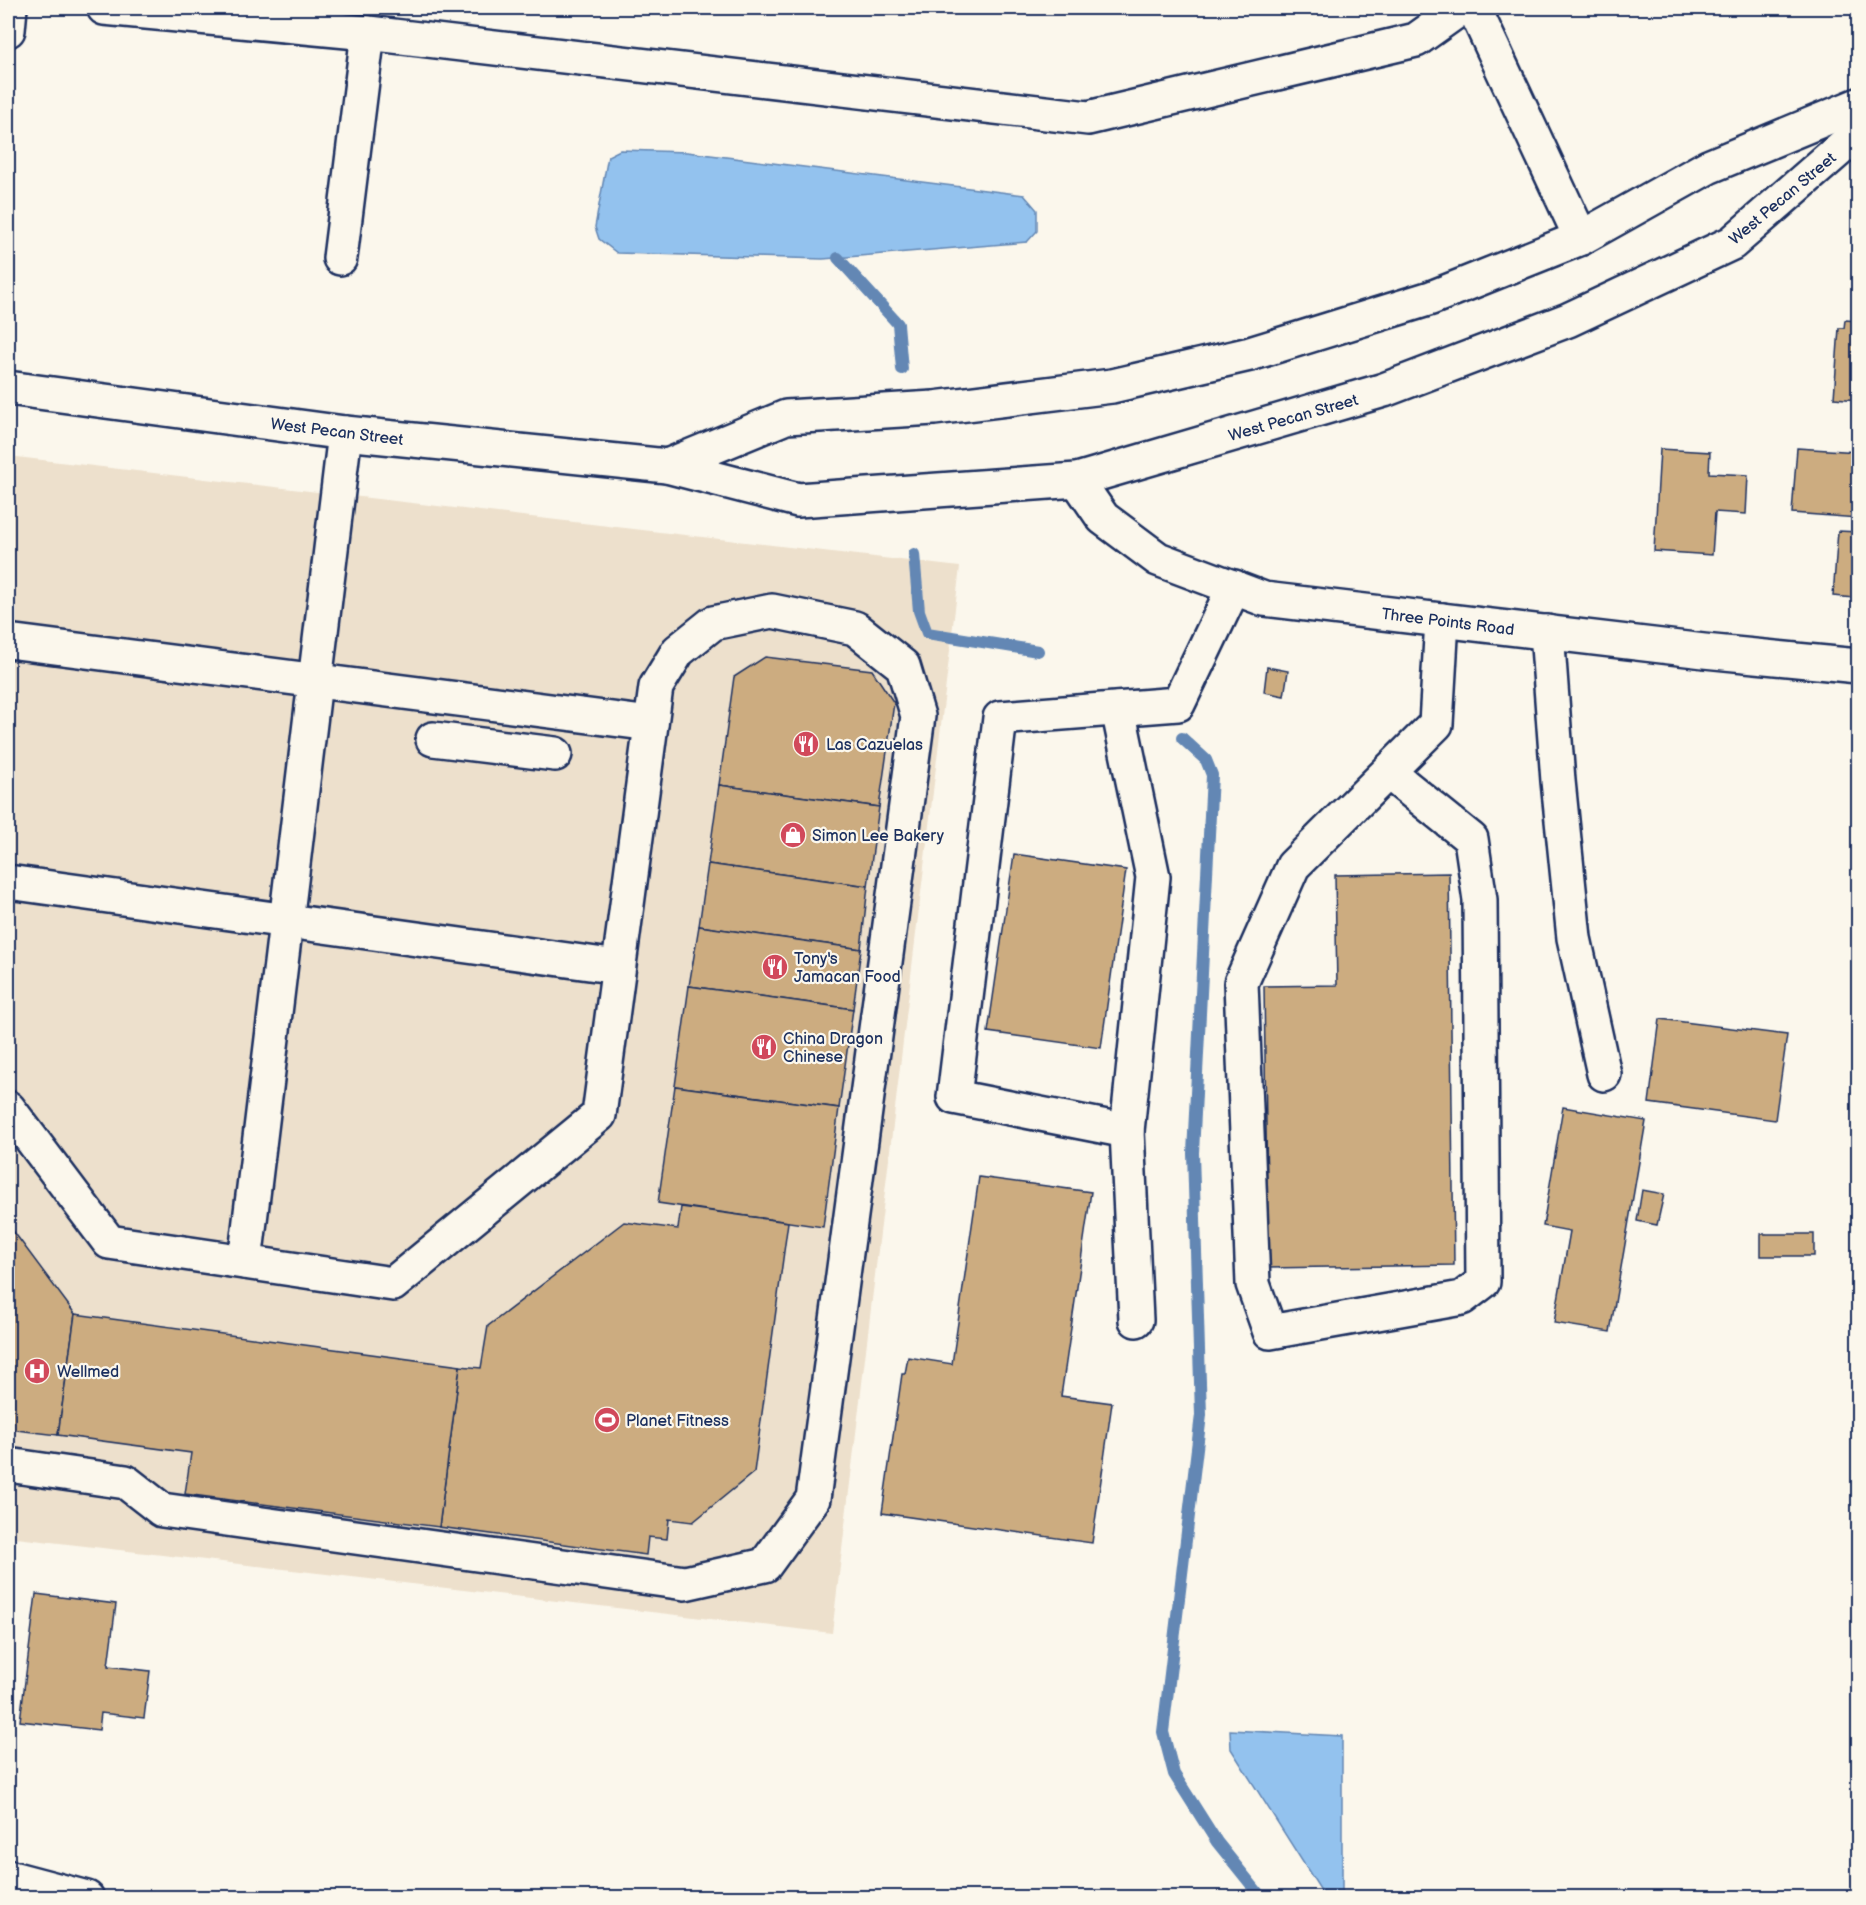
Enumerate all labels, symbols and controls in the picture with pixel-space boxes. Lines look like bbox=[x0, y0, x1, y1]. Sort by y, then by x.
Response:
street label: West Pecan Street bbox=[1726, 149, 1840, 249]
street label: West Pecan Street bbox=[1227, 391, 1360, 446]
street label: West Pecan Street bbox=[269, 415, 404, 450]
street label: Three Points Road bbox=[1380, 605, 1515, 640]
restaurant icon: Las Cazuelas bbox=[791, 729, 821, 759]
place label: Las Cazuelas bbox=[826, 736, 923, 755]
shop icon: Simon Lee Bakery bbox=[778, 820, 808, 850]
place label: Simon Lee Bakery bbox=[812, 827, 945, 846]
place label: Tony's Jamacan Food bbox=[794, 950, 901, 987]
restaurant icon: Tony's Jamacan Food bbox=[760, 952, 790, 982]
place label: China Dragon Chinese bbox=[783, 1030, 883, 1067]
restaurant icon: China Dragon Chinese bbox=[749, 1032, 779, 1062]
hospital icon: Wellmed bbox=[22, 1356, 52, 1386]
place label: Wellmed bbox=[57, 1363, 119, 1382]
sports icon: Planet Fitness bbox=[592, 1405, 622, 1435]
place label: Planet Fitness bbox=[626, 1412, 729, 1431]

